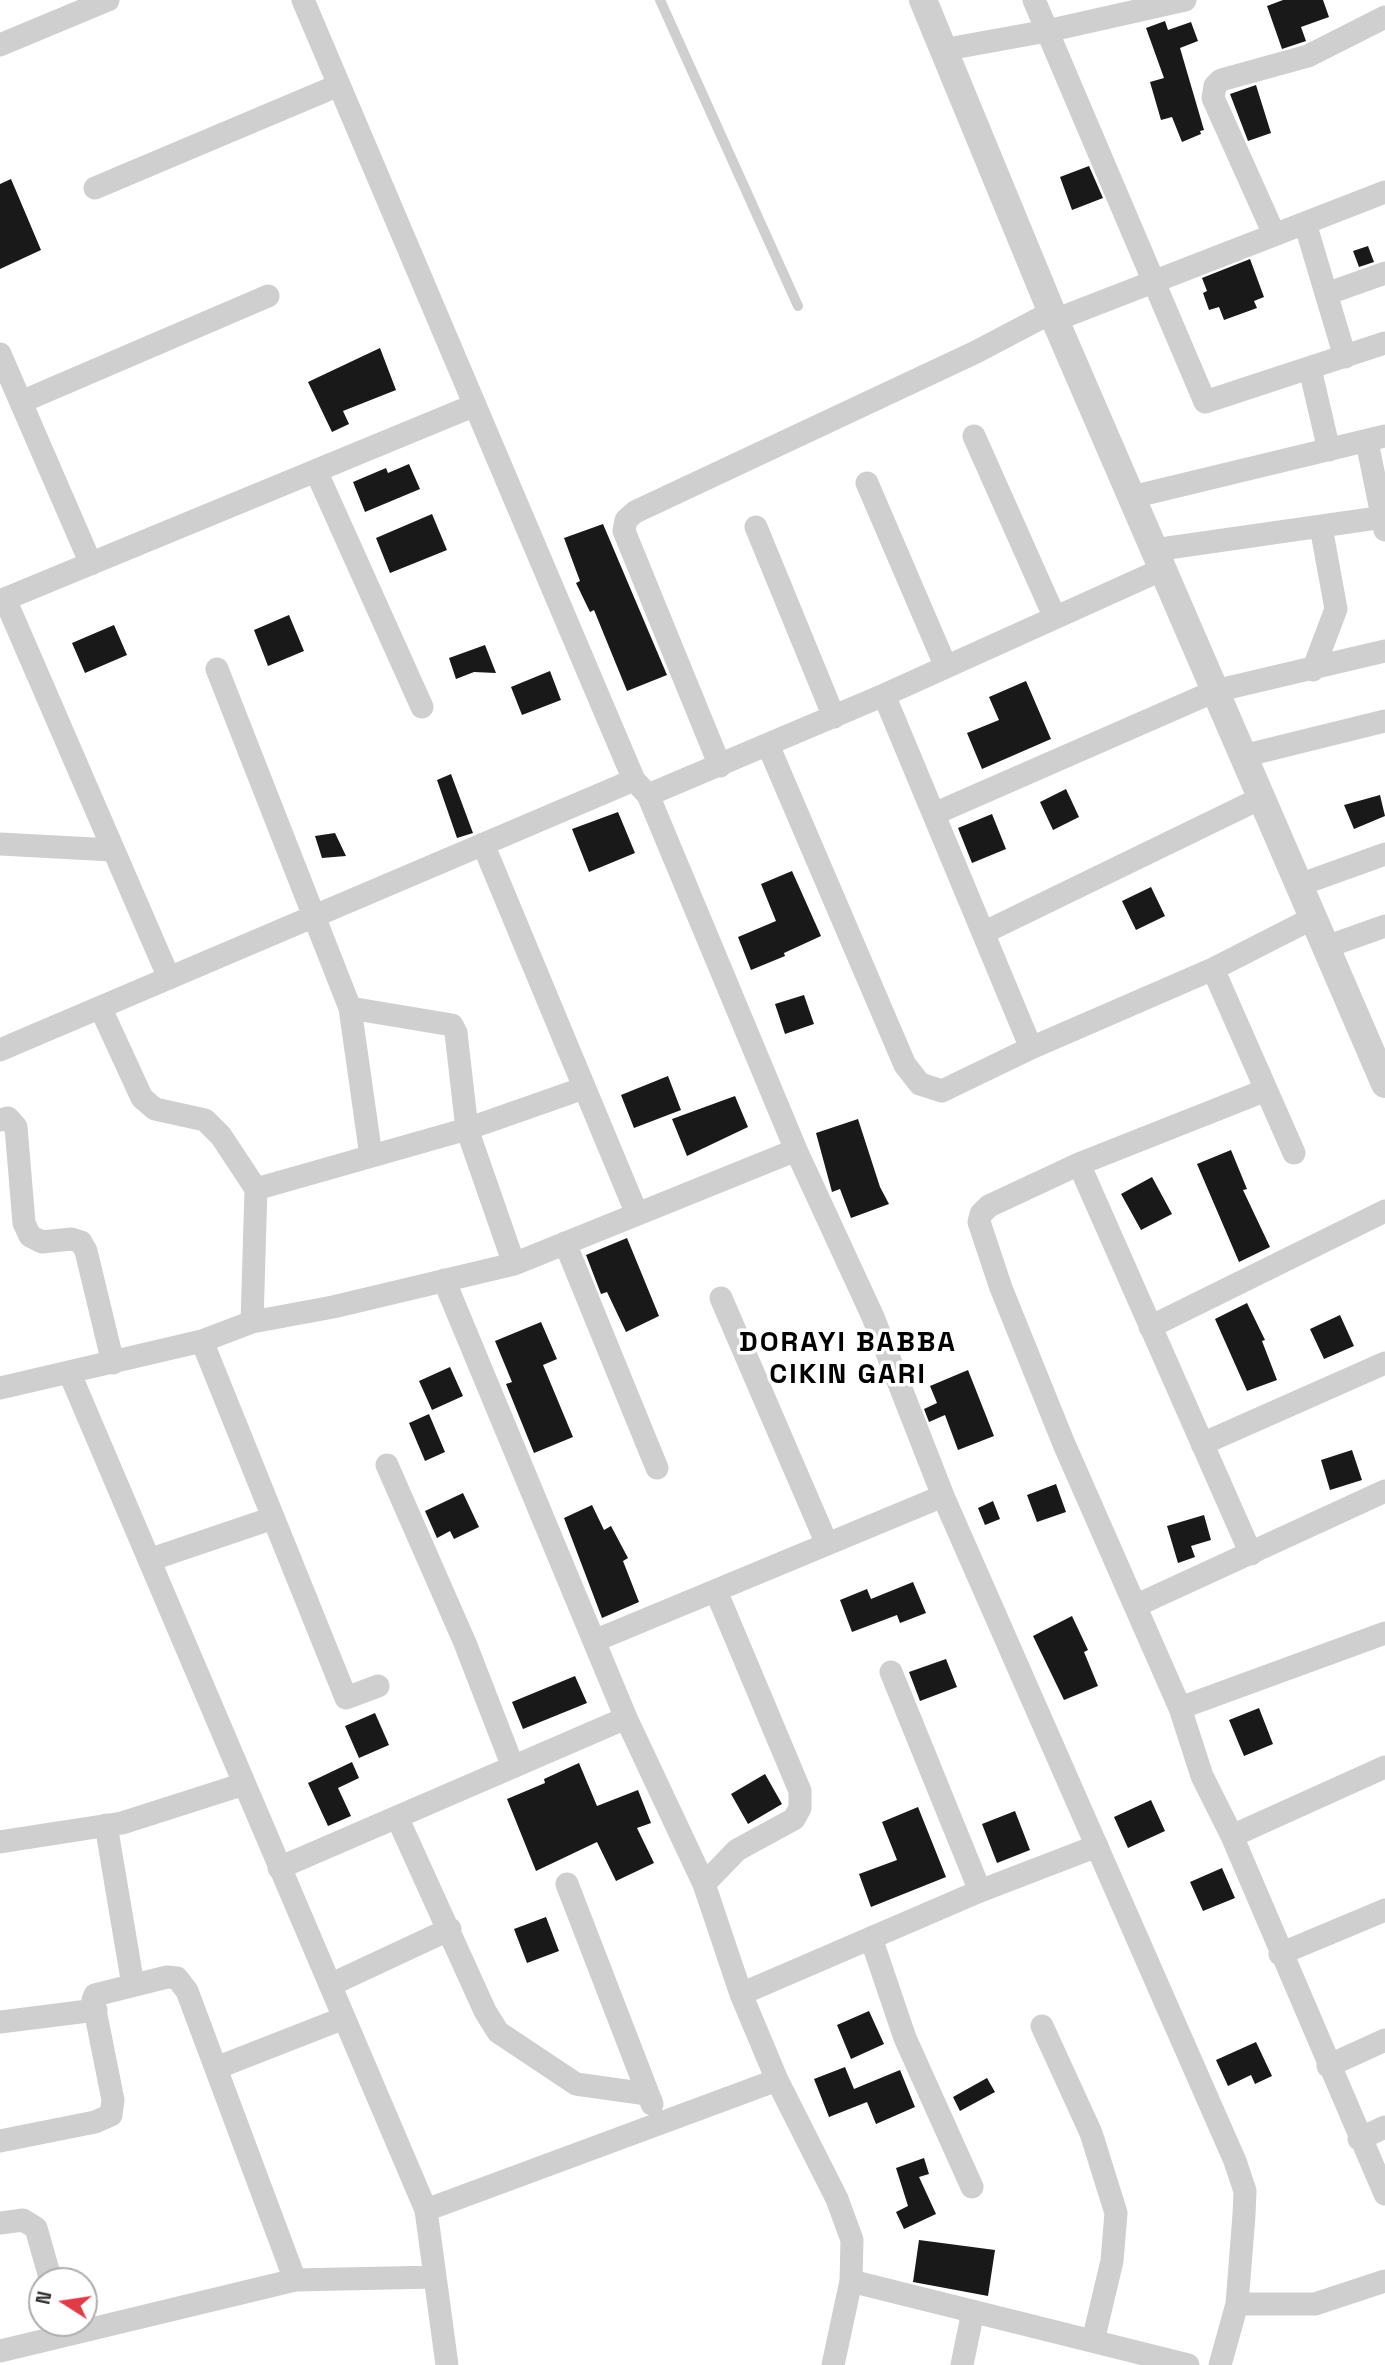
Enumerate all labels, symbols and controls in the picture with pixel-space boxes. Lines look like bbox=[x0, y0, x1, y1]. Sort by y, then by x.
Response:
district label: DORAYI BABBA CIKIN GARI bbox=[741, 1326, 955, 1392]
north arrow bbox=[28, 2267, 98, 2337]
text: N bbox=[30, 2289, 57, 2307]

